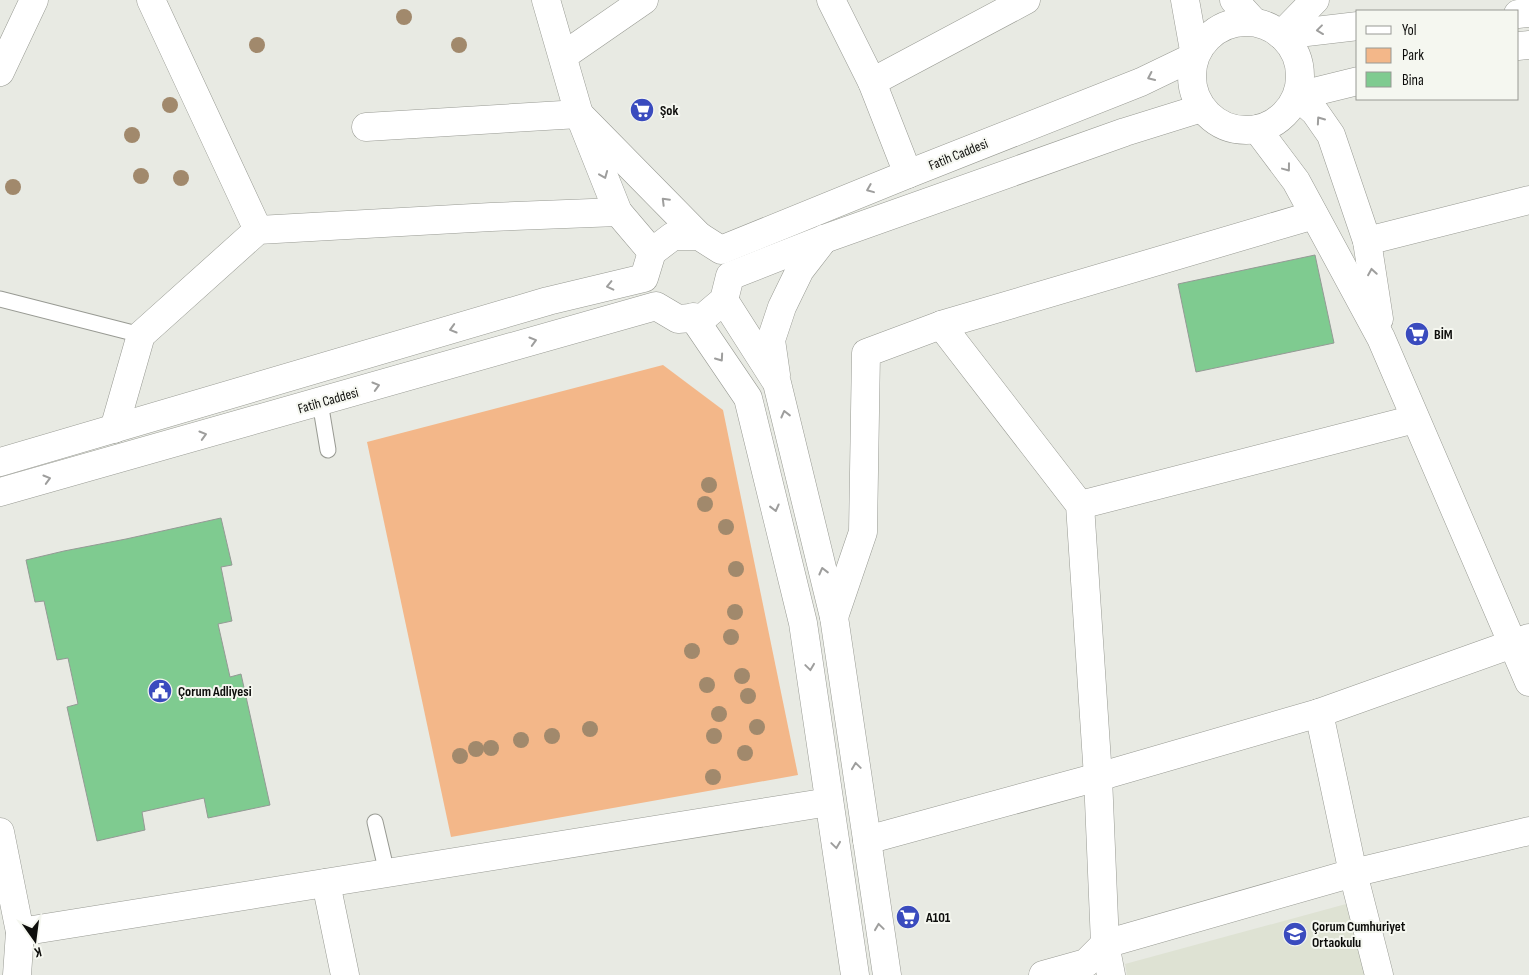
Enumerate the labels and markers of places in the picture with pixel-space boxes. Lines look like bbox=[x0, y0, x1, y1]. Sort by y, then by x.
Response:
supermarket icon: Şok bbox=[629, 97, 655, 123]
place label: Şok bbox=[660, 102, 678, 119]
supermarket icon: BİM bbox=[1404, 321, 1430, 347]
place label: BİM bbox=[1434, 326, 1453, 343]
public building icon: Çorum Adliyesi bbox=[147, 678, 173, 704]
place label: Çorum Adliyesi bbox=[178, 683, 252, 700]
supermarket icon: A101 bbox=[895, 904, 921, 930]
place label: A101 bbox=[925, 909, 951, 926]
place label: Çorum Cumhuriyet Ortaokulu bbox=[1312, 918, 1406, 951]
school or university icon: Çorum Cumhuriyet Ortaokulu bbox=[1282, 921, 1308, 947]

